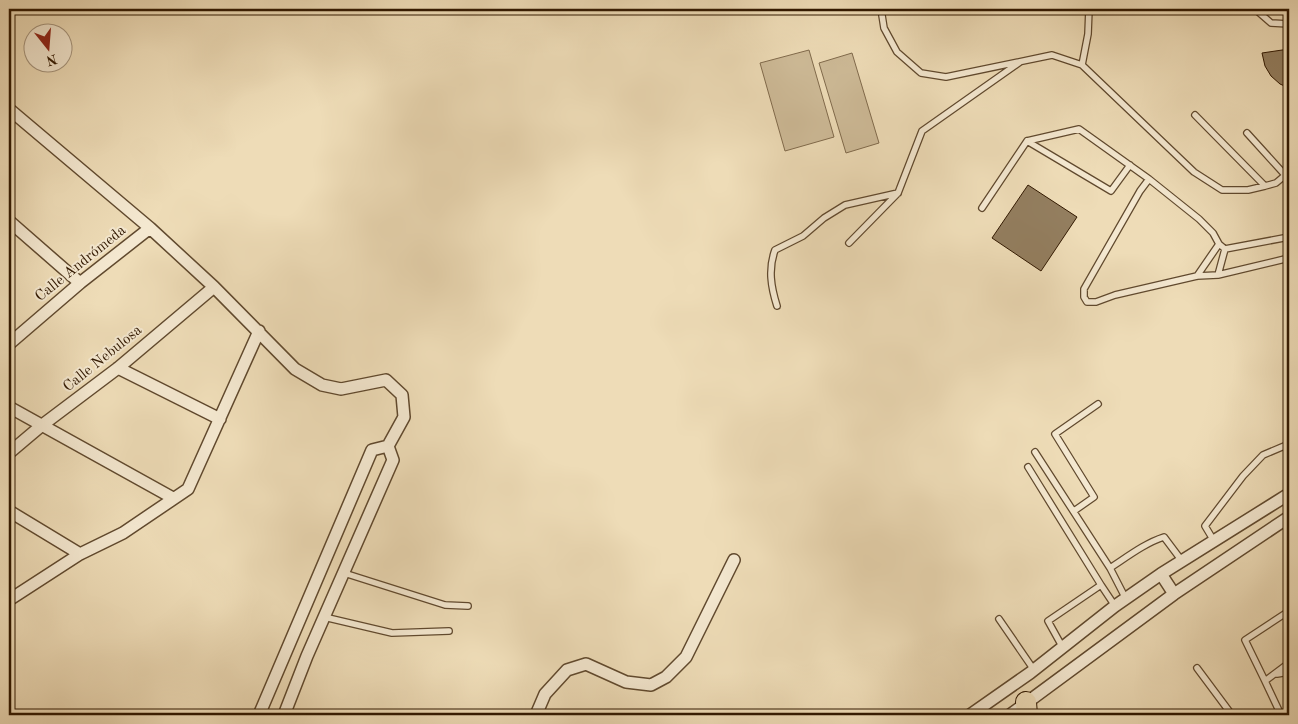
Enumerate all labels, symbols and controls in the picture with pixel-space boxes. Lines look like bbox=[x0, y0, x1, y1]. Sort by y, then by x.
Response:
north arrow bbox=[22, 22, 72, 72]
text: N bbox=[44, 51, 59, 68]
street label: Calle Andrómeda bbox=[33, 223, 130, 305]
street label: Calle Nebulosa bbox=[61, 323, 146, 395]

